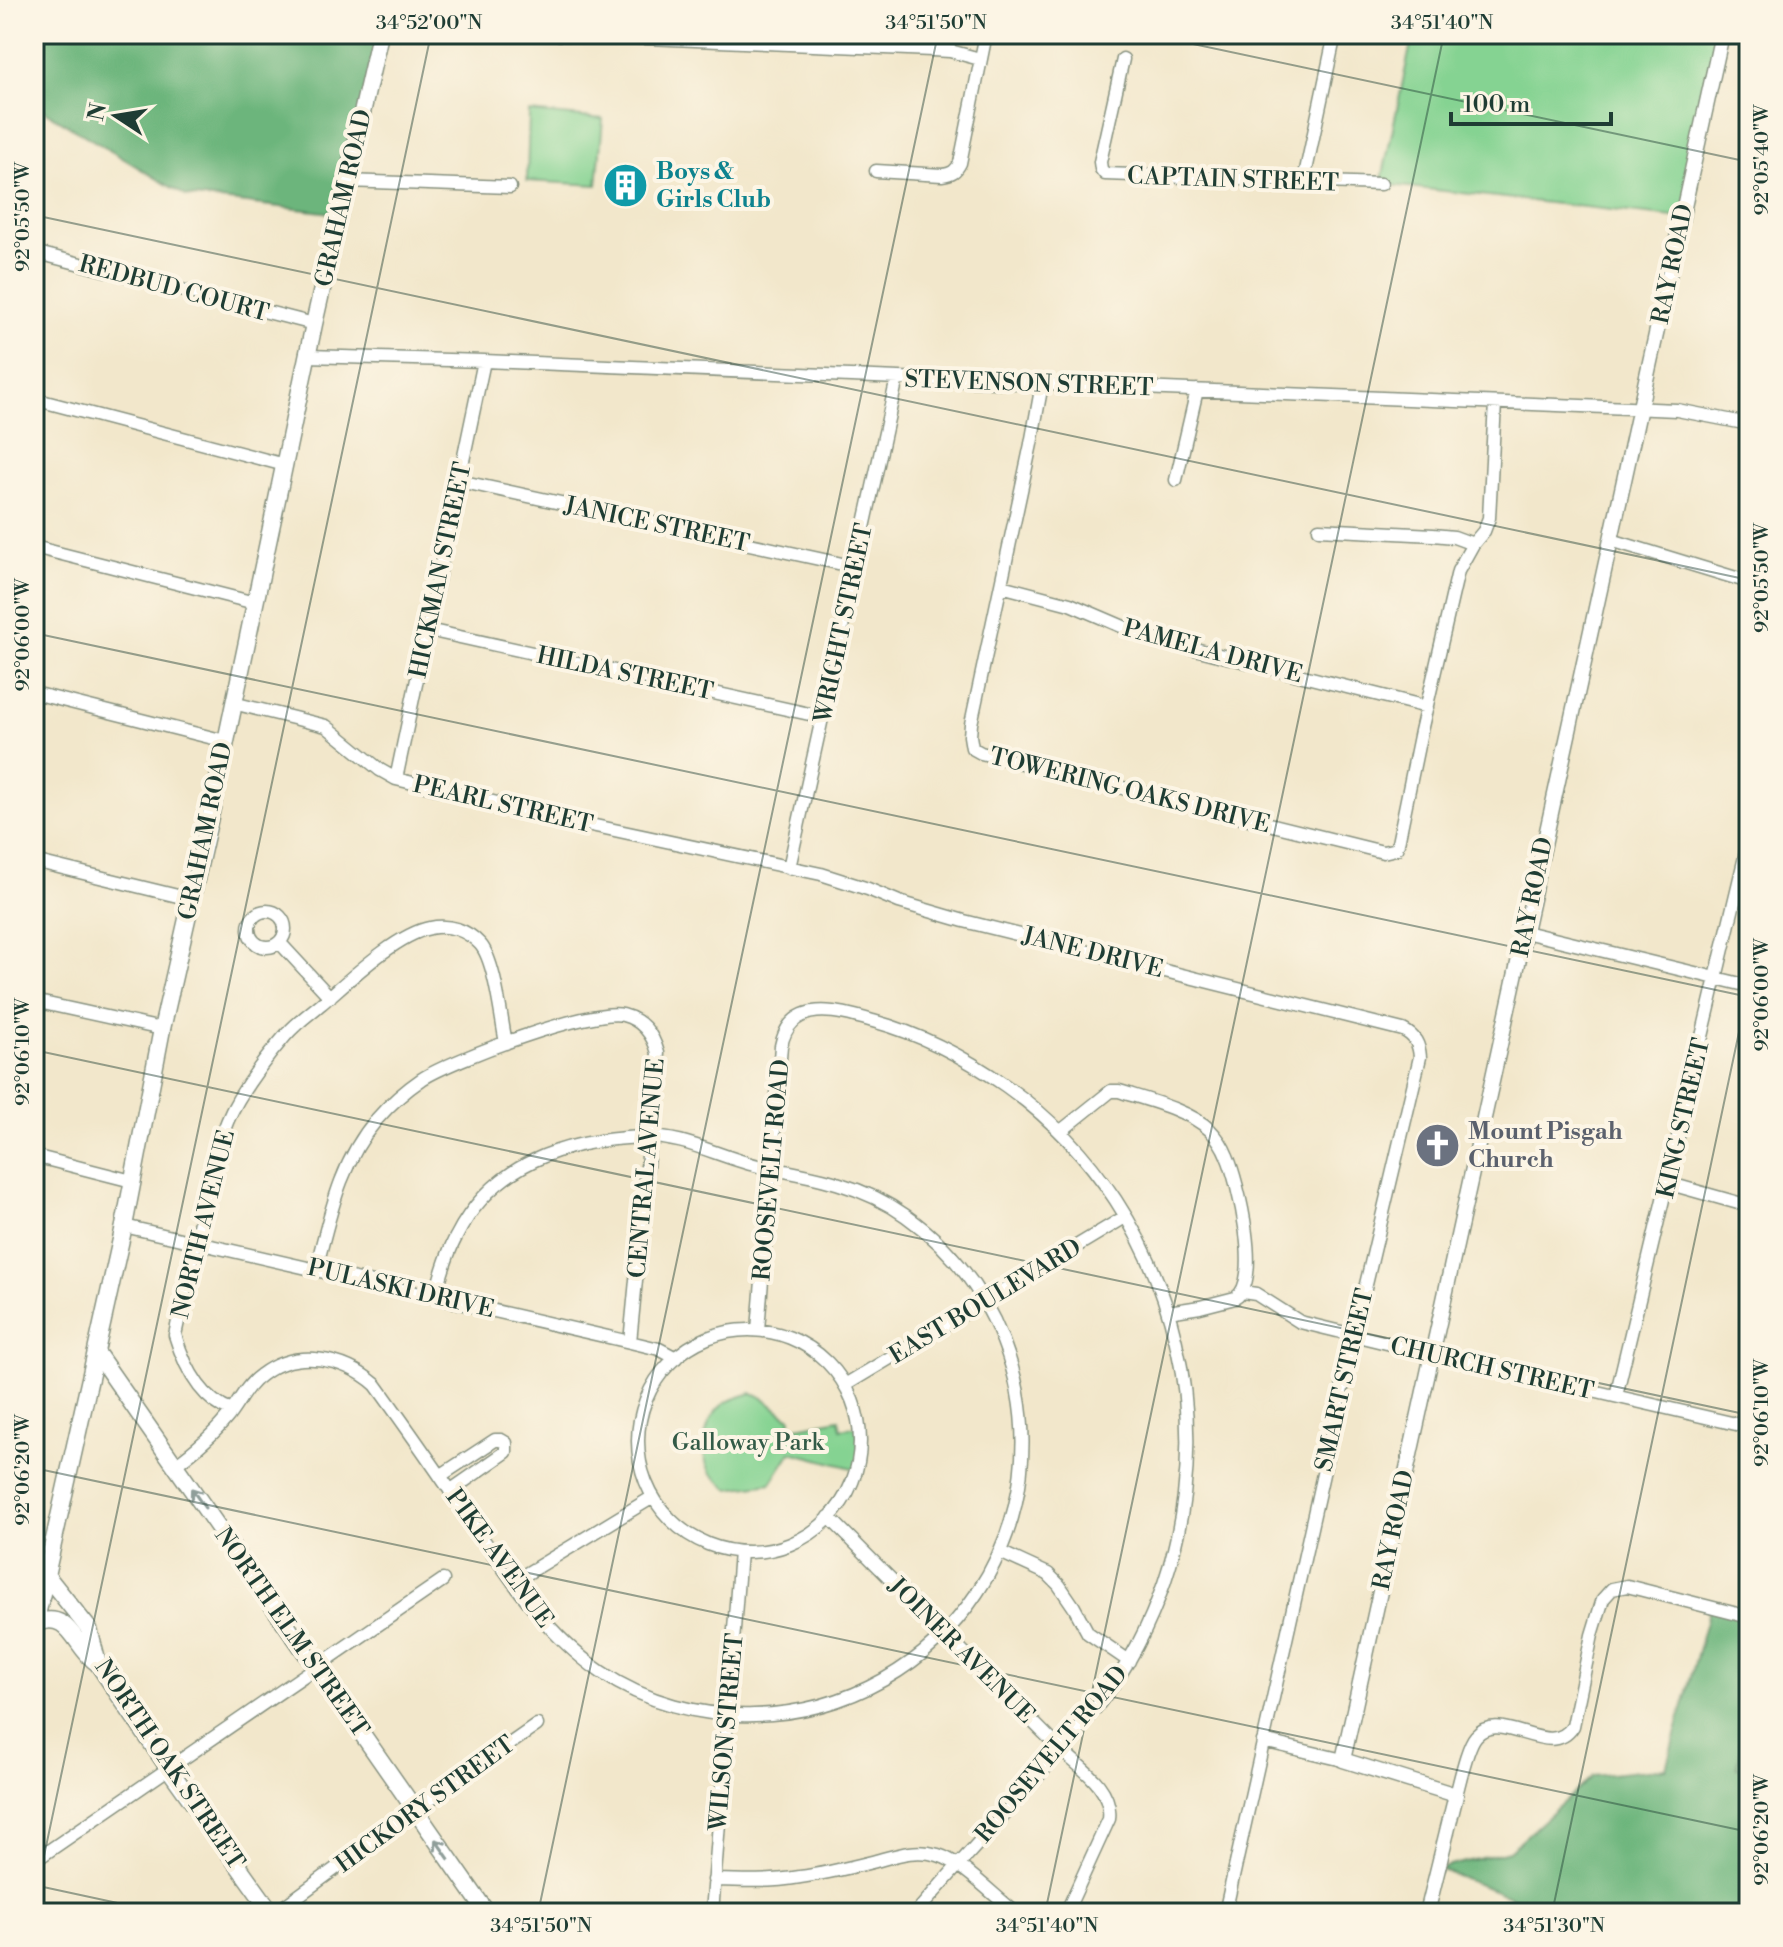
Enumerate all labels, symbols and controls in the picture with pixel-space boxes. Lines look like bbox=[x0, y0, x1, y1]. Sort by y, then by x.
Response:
text: 34°52'00"N bbox=[376, 11, 482, 36]
text: 34°51'50"N bbox=[885, 11, 987, 36]
text: 34°51'40"N bbox=[1391, 11, 1493, 36]
north arrow bbox=[76, 76, 156, 156]
scale bar bbox=[1451, 76, 1611, 126]
text: 100 m bbox=[1463, 90, 1530, 120]
text: N bbox=[83, 100, 113, 123]
text: 92°05'40"W bbox=[1750, 104, 1775, 215]
street label: GRAHAM ROAD bbox=[309, 107, 379, 290]
place label: Boys & Girls Club bbox=[656, 157, 771, 215]
text: 92°05'50"W bbox=[11, 161, 36, 272]
building icon: Boys & Girls Club bbox=[601, 161, 649, 209]
street label: CAPTAIN STREET bbox=[1127, 161, 1339, 199]
street label: RAY ROAD bbox=[1646, 202, 1700, 327]
street label: REDBUD COURT bbox=[75, 249, 272, 329]
street label: STEVENSON STREET bbox=[904, 365, 1154, 403]
street label: HICKMAN STREET bbox=[403, 459, 479, 681]
street label: JANICE STREET bbox=[561, 491, 752, 559]
street label: WRIGHT STREET bbox=[808, 521, 880, 727]
text: 92°05'50"W bbox=[1750, 522, 1775, 633]
text: 92°06'00"W bbox=[11, 578, 36, 692]
street label: PAMELA DRIVE bbox=[1120, 614, 1306, 690]
street label: HILDA STREET bbox=[534, 641, 716, 707]
street label: GRAHAM ROAD bbox=[172, 739, 239, 923]
street label: TOWERING OAKS DRIVE bbox=[986, 742, 1273, 840]
street label: PEARL STREET bbox=[410, 770, 596, 840]
street label: RAY ROAD bbox=[1506, 835, 1560, 960]
street label: JANE DRIVE bbox=[1018, 921, 1166, 985]
text: 92°06'00"W bbox=[1750, 938, 1775, 1052]
text: 92°06'10"W bbox=[11, 997, 36, 1106]
street label: KING STREET bbox=[1651, 1035, 1717, 1201]
street label: CENTRAL AVENUE bbox=[622, 1057, 672, 1279]
street label: ROOSEVELT ROAD bbox=[747, 1058, 797, 1282]
place label: Mount Pisgah Church bbox=[1468, 1117, 1623, 1175]
church icon: Mount Pisgah Church bbox=[1413, 1121, 1461, 1169]
street label: NORTH AVENUE bbox=[166, 1127, 242, 1322]
street label: EAST BOULEVARD bbox=[884, 1233, 1087, 1371]
street label: PULASKI DRIVE bbox=[305, 1253, 497, 1325]
street label: SMART STREET bbox=[1309, 1286, 1381, 1475]
street label: CHURCH STREET bbox=[1387, 1331, 1596, 1407]
text: 92°06'10"W bbox=[1750, 1358, 1775, 1467]
text: 92°06'20"W bbox=[11, 1413, 36, 1526]
park label: Galloway Park bbox=[672, 1428, 826, 1458]
street label: RAY ROAD bbox=[1367, 1468, 1421, 1593]
street label: PIKE AVENUE bbox=[439, 1483, 560, 1634]
one-way arrow bbox=[190, 1487, 206, 1509]
street label: NORTH ELM STREET bbox=[207, 1522, 375, 1743]
street label: JOINER AVENUE bbox=[881, 1571, 1041, 1730]
street label: WILSON STREET bbox=[703, 1632, 751, 1833]
street label: NORTH OAK STREET bbox=[88, 1654, 251, 1875]
street label: ROOSEVELT ROAD bbox=[969, 1660, 1135, 1849]
street label: HICKORY STREET bbox=[330, 1730, 521, 1880]
text: 92°06'20"W bbox=[1750, 1773, 1775, 1886]
one-way arrow bbox=[434, 1838, 450, 1860]
text: 34°51'50"N bbox=[490, 1914, 592, 1939]
text: 34°51'40"N bbox=[996, 1914, 1098, 1939]
text: 34°51'30"N bbox=[1503, 1914, 1605, 1939]

